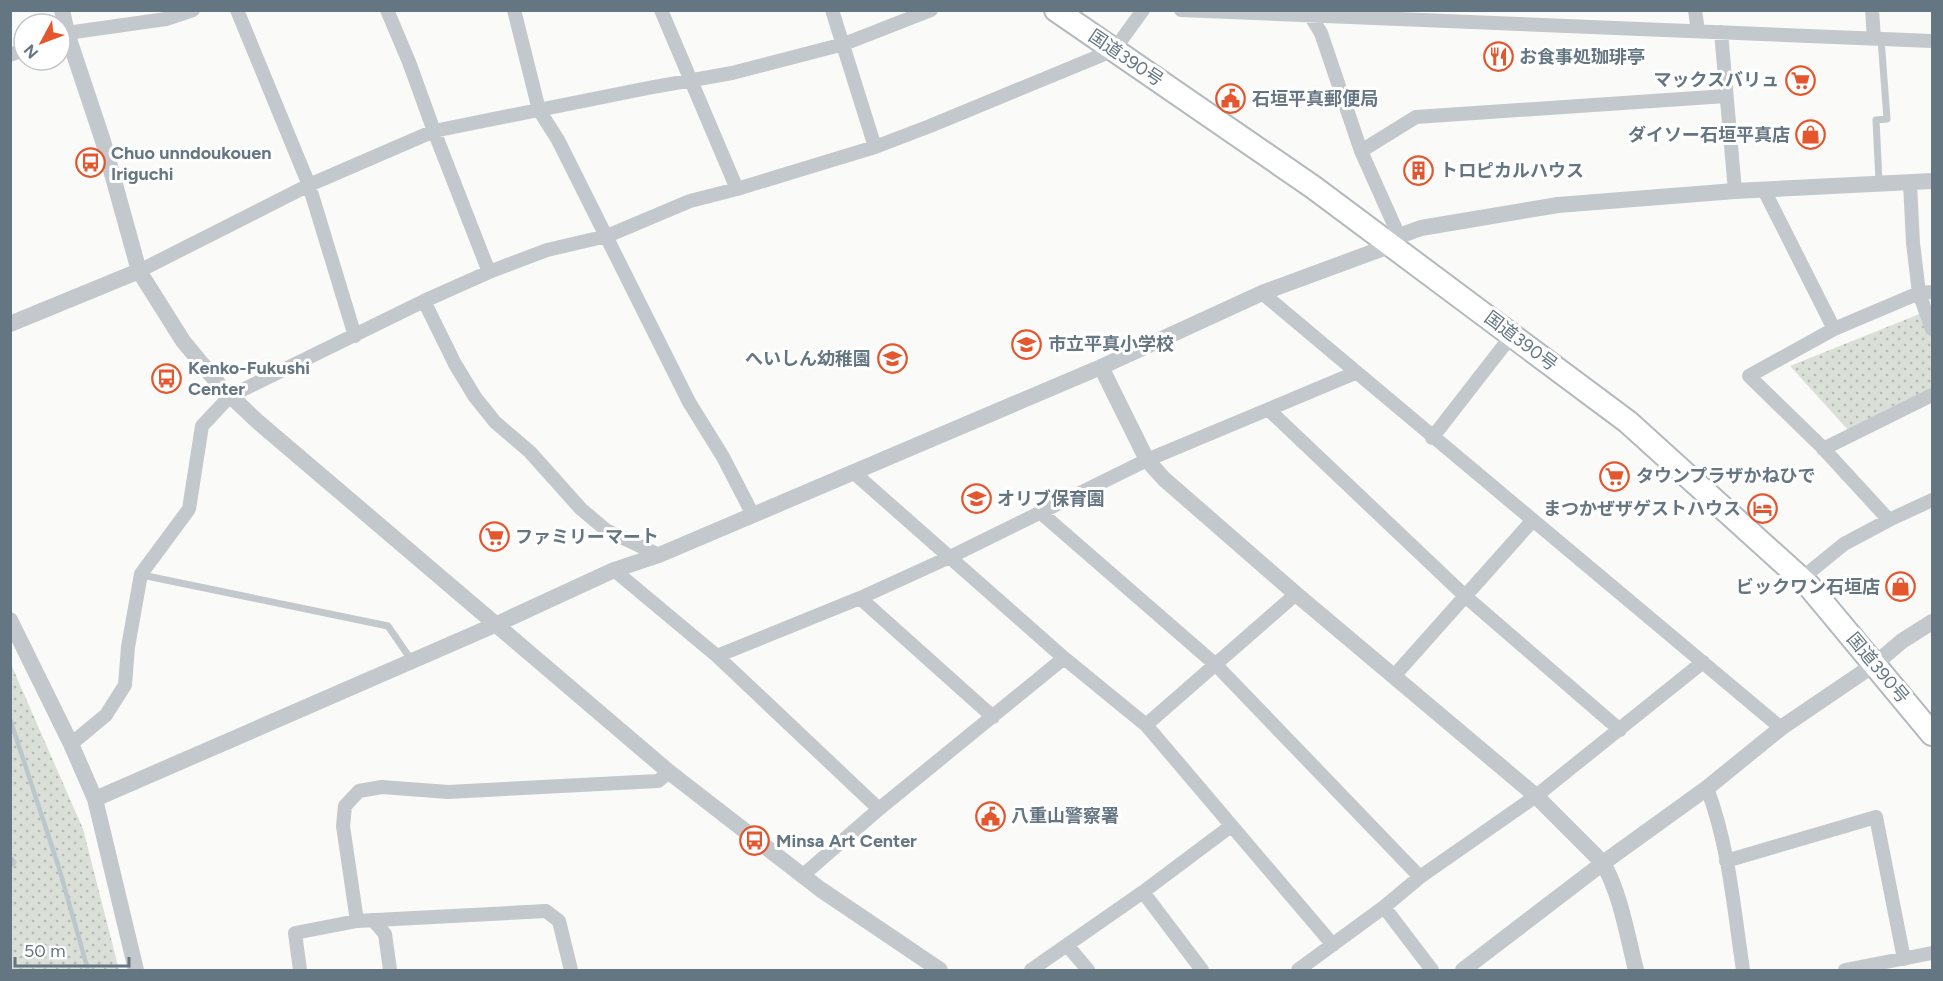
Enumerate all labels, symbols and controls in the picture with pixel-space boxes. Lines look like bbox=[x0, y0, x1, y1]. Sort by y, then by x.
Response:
north arrow bbox=[12, 12, 72, 72]
street label: 国道390号 bbox=[1084, 25, 1168, 91]
text: N bbox=[20, 41, 42, 62]
restaurant icon: お食事処珈琲亭 bbox=[1482, 41, 1514, 73]
place label: お食事処珈琲亭 bbox=[1519, 46, 1645, 68]
supermarket icon: マックスバリュ bbox=[1784, 64, 1816, 96]
place label: マックスバリュ bbox=[1654, 69, 1779, 91]
public building icon: 石垣平真郵便局 bbox=[1215, 83, 1247, 115]
place label: 石垣平真郵便局 bbox=[1252, 88, 1378, 110]
shop icon: ダイソー石垣平真店 bbox=[1795, 119, 1827, 151]
place label: ダイソー石垣平真店 bbox=[1628, 124, 1790, 146]
place label: Chuo unndoukouen Iriguchi bbox=[111, 142, 271, 185]
bus stop icon: Chuo unndoukouen Iriguchi bbox=[74, 147, 106, 179]
building icon: トロピカルハウス bbox=[1403, 155, 1435, 187]
place label: トロピカルハウス bbox=[1440, 160, 1584, 182]
street label: 国道390号 bbox=[1480, 306, 1562, 376]
school or university icon: 市立平真小学校 bbox=[1011, 328, 1043, 360]
place label: 市立平真小学校 bbox=[1048, 333, 1174, 355]
school or university icon: へいしん幼稚園 bbox=[876, 343, 908, 375]
place label: へいしん幼稚園 bbox=[745, 348, 871, 370]
place label: Kenko-Fukushi Center bbox=[188, 357, 310, 400]
bus stop icon: Kenko-Fukushi Center bbox=[151, 362, 183, 394]
supermarket icon: タウンプラザかねひで bbox=[1599, 460, 1631, 492]
place label: タウンプラザかねひで bbox=[1636, 465, 1815, 487]
school or university icon: オリブ保育園 bbox=[960, 483, 992, 515]
place label: オリブ保育園 bbox=[997, 488, 1105, 510]
hotel icon: まつかぜザゲストハウス bbox=[1746, 493, 1778, 525]
place label: まつかぜザゲストハウス bbox=[1543, 498, 1741, 520]
supermarket icon: ファミリーマート bbox=[478, 521, 510, 553]
place label: ファミリーマート bbox=[515, 526, 659, 548]
shop icon: ビックワン石垣店 bbox=[1885, 571, 1917, 603]
place label: ビックワン石垣店 bbox=[1736, 576, 1880, 598]
street label: 国道390号 bbox=[1842, 628, 1914, 708]
public building icon: 八重山警察署 bbox=[974, 800, 1006, 832]
place label: 八重山警察署 bbox=[1011, 805, 1119, 827]
bus stop icon: Minsa Art Center bbox=[739, 825, 771, 857]
place label: Minsa Art Center bbox=[776, 830, 917, 852]
scale bar bbox=[15, 930, 129, 968]
text: 50 m bbox=[24, 940, 66, 962]

